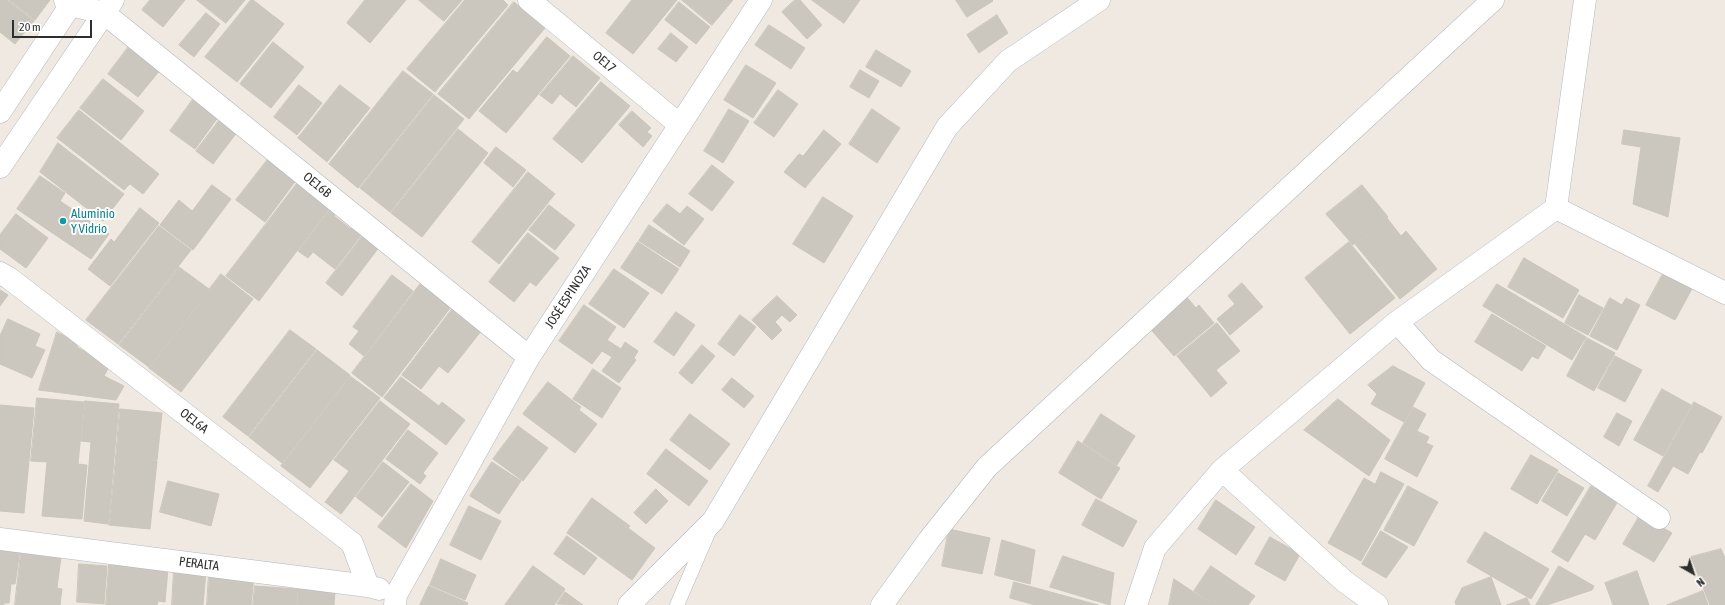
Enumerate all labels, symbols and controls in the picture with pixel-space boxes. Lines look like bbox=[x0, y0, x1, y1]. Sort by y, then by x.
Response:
scale bar bbox=[14, 12, 94, 38]
text: 20 m bbox=[19, 20, 41, 34]
street label: OE17 bbox=[589, 48, 619, 76]
street label: OE16B bbox=[300, 169, 334, 201]
place label: Aluminio Y Vidrio bbox=[71, 206, 115, 237]
marker: Aluminio Y Vidrio bbox=[58, 216, 68, 226]
street label: JOSÉ ESPINOZA bbox=[542, 262, 594, 332]
street label: OE16A bbox=[177, 405, 211, 437]
north arrow bbox=[1673, 553, 1713, 593]
street label: PERALTA bbox=[178, 554, 220, 574]
text: N bbox=[1694, 576, 1707, 589]

